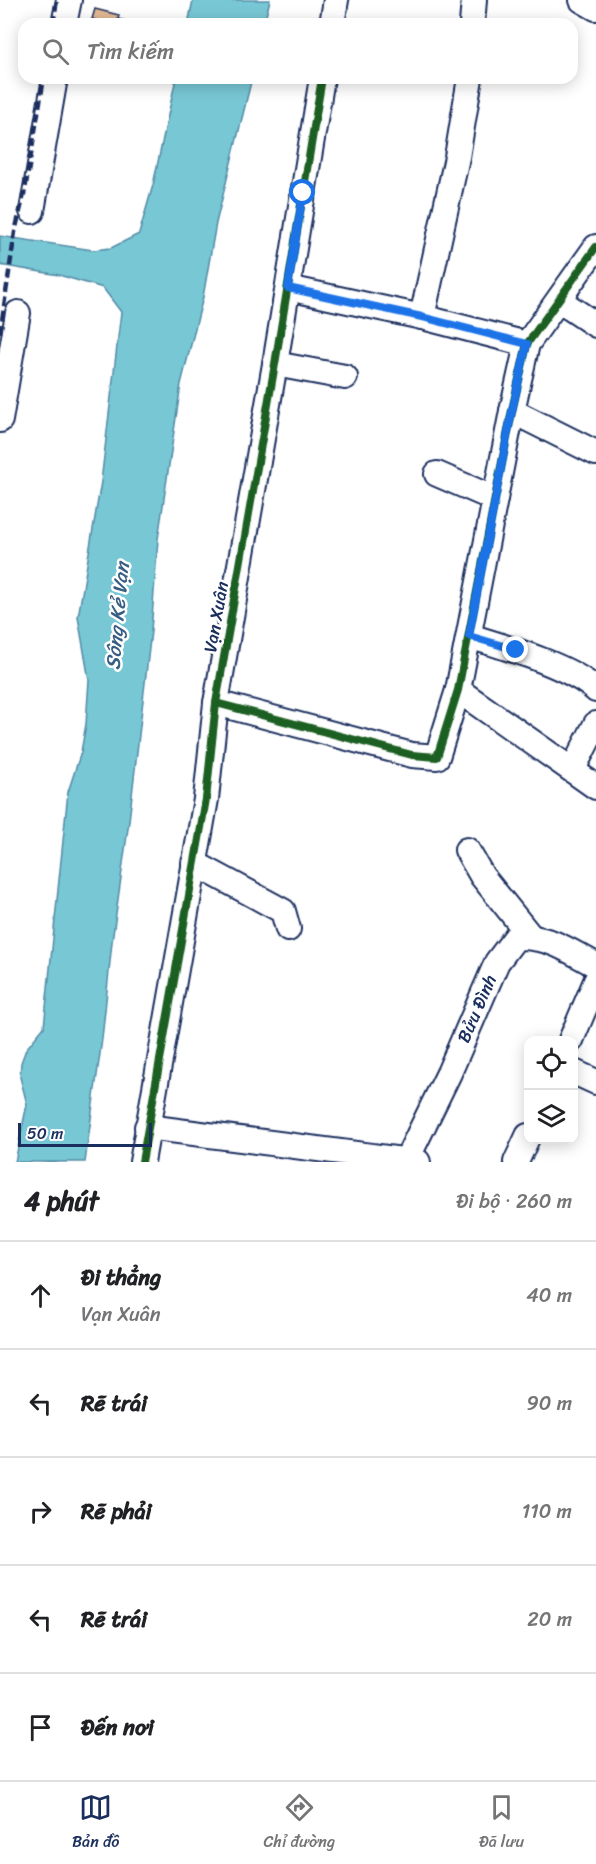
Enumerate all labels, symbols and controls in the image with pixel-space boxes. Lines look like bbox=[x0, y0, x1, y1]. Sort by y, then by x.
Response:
search box bbox=[18, 18, 578, 84]
text: Tìm kiếm bbox=[87, 32, 174, 71]
icon: search bbox=[39, 35, 72, 68]
route start bbox=[289, 179, 315, 205]
water label: Sông Kẻ Vạn bbox=[95, 559, 140, 671]
street label: Vạn Xuân bbox=[194, 579, 238, 655]
route end bbox=[502, 636, 528, 662]
street label: Bửu Đình bbox=[448, 969, 506, 1048]
map controls bbox=[524, 1036, 578, 1144]
button: locate bbox=[524, 1036, 578, 1090]
button: layers bbox=[524, 1090, 578, 1144]
text: 50 m bbox=[27, 1119, 63, 1148]
scale bar bbox=[18, 1120, 152, 1148]
text: 4 phút bbox=[24, 1178, 99, 1224]
text: Đi bộ · 260 m bbox=[456, 1184, 572, 1219]
text: Đi thẳng bbox=[81, 1258, 161, 1297]
text: 40 m bbox=[526, 1278, 572, 1313]
icon: ahead bbox=[24, 1279, 57, 1312]
text: Vạn Xuân bbox=[81, 1297, 161, 1332]
text: Rẽ trái bbox=[81, 1384, 147, 1423]
text: 90 m bbox=[527, 1386, 572, 1421]
icon: left bbox=[24, 1387, 57, 1420]
text: Rẽ phải bbox=[81, 1492, 152, 1531]
text: 110 m bbox=[522, 1494, 572, 1529]
icon: right bbox=[24, 1495, 57, 1528]
text: Rẽ trái bbox=[81, 1600, 147, 1639]
text: 20 m bbox=[527, 1602, 572, 1637]
icon: left bbox=[24, 1603, 57, 1636]
text: Đến nơi bbox=[81, 1708, 154, 1747]
icon: arrive bbox=[24, 1711, 57, 1744]
tab: Bản đồ bbox=[72, 1791, 120, 1856]
tab: Chỉ đường bbox=[264, 1791, 335, 1856]
tab: Đã lưu bbox=[479, 1791, 524, 1856]

